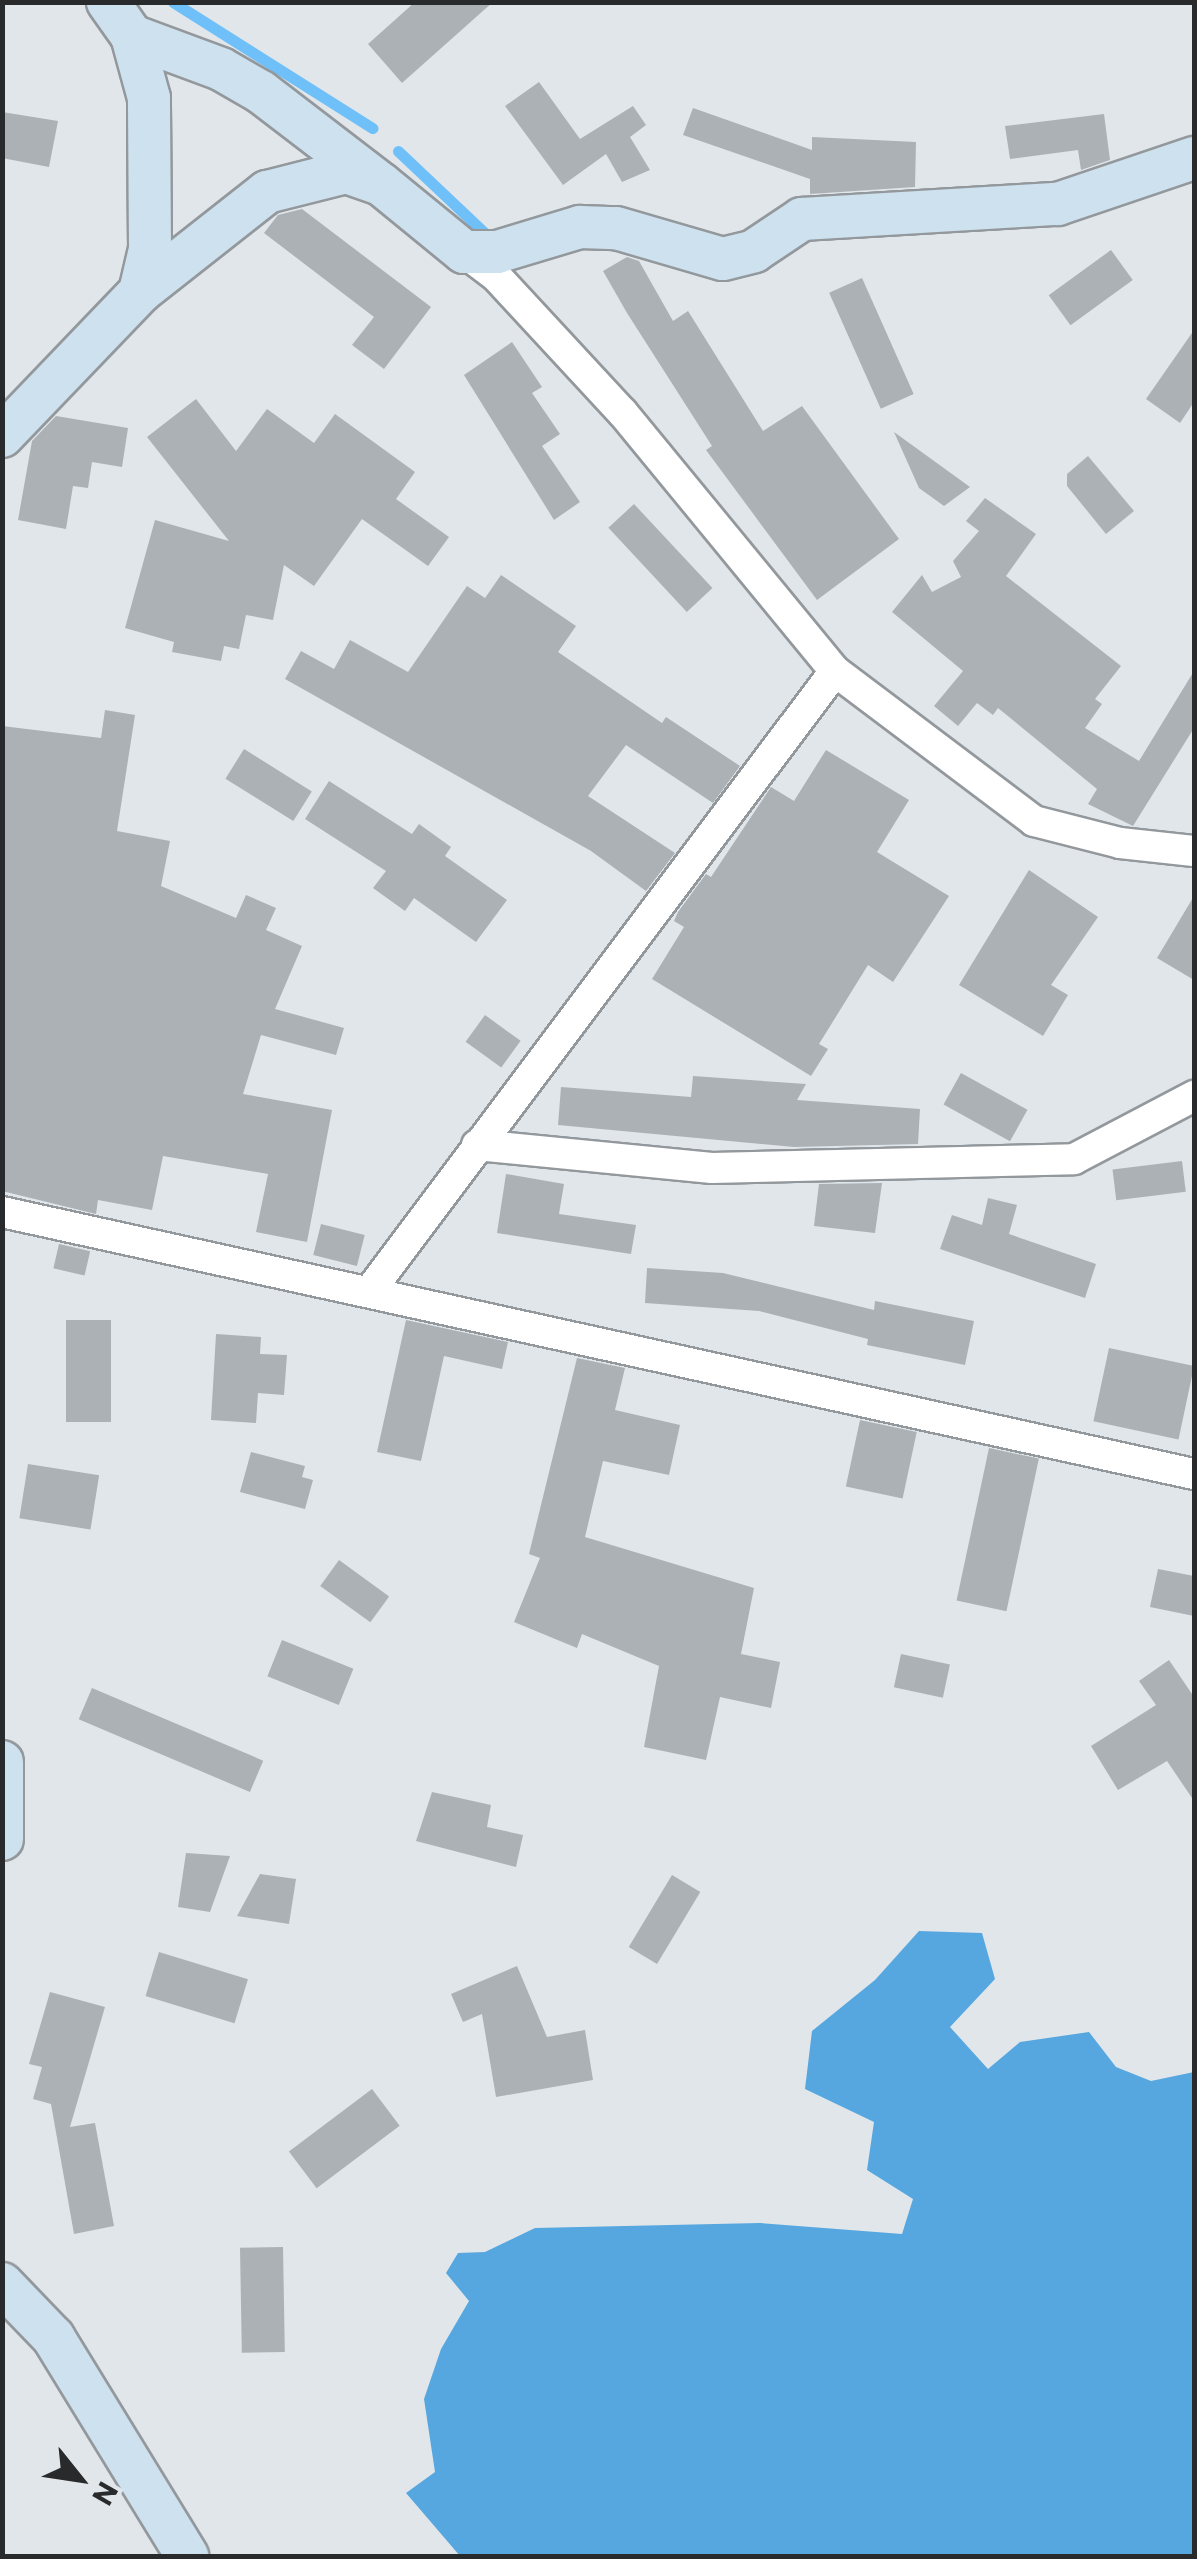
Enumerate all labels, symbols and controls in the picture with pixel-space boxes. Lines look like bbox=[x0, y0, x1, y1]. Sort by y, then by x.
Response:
north arrow bbox=[30, 2429, 130, 2529]
text: N bbox=[86, 2476, 126, 2512]

